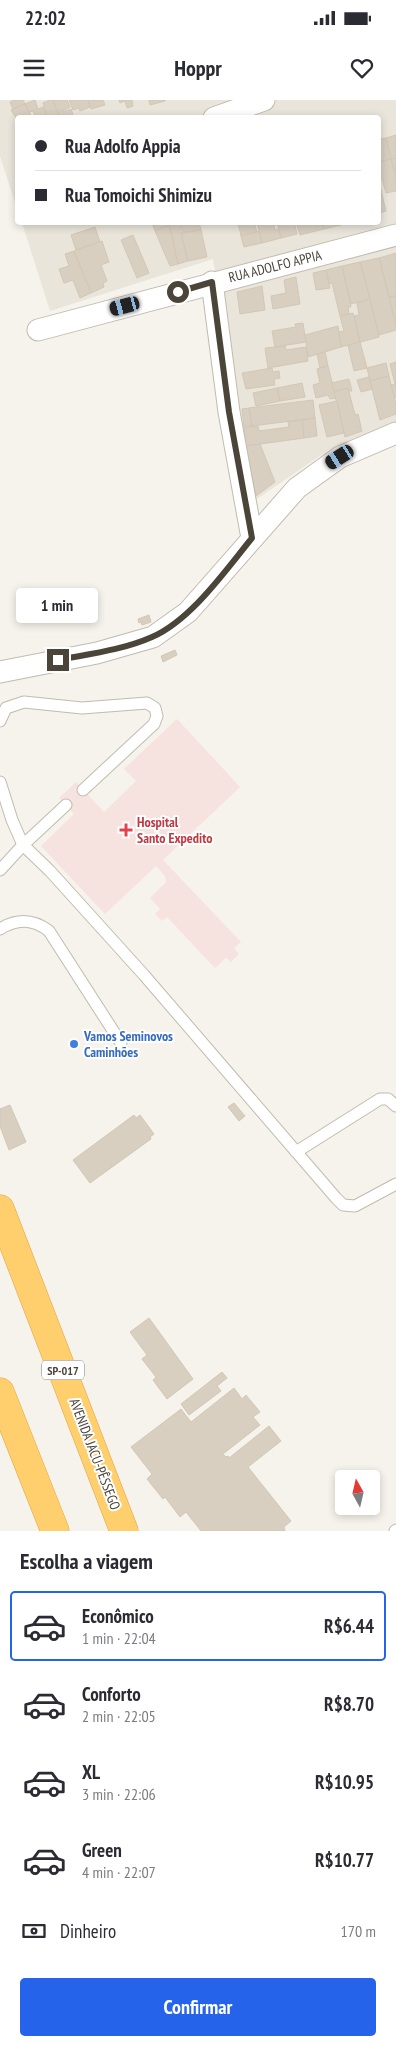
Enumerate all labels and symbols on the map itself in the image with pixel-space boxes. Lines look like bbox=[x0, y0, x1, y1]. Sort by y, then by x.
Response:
street label: RUA ADOLFO APPIA bbox=[227, 246, 324, 286]
route start bbox=[167, 281, 189, 303]
car bbox=[108, 295, 141, 317]
car bbox=[323, 443, 356, 471]
callout: 1 min bbox=[17, 588, 99, 622]
route end bbox=[47, 649, 69, 671]
place label: Hospital Santo Expedito bbox=[137, 813, 213, 847]
marker: Hospital Santo Expedito bbox=[119, 823, 133, 837]
place label: Vamos Seminovos Caminhões bbox=[83, 1027, 173, 1061]
marker: Vamos Seminovos Caminhões bbox=[68, 1038, 80, 1050]
road number: SP-017 bbox=[42, 1360, 84, 1380]
street label: AVENIDA JACU-PÊSSEGO bbox=[65, 1396, 125, 1513]
north arrow bbox=[335, 1470, 380, 1515]

